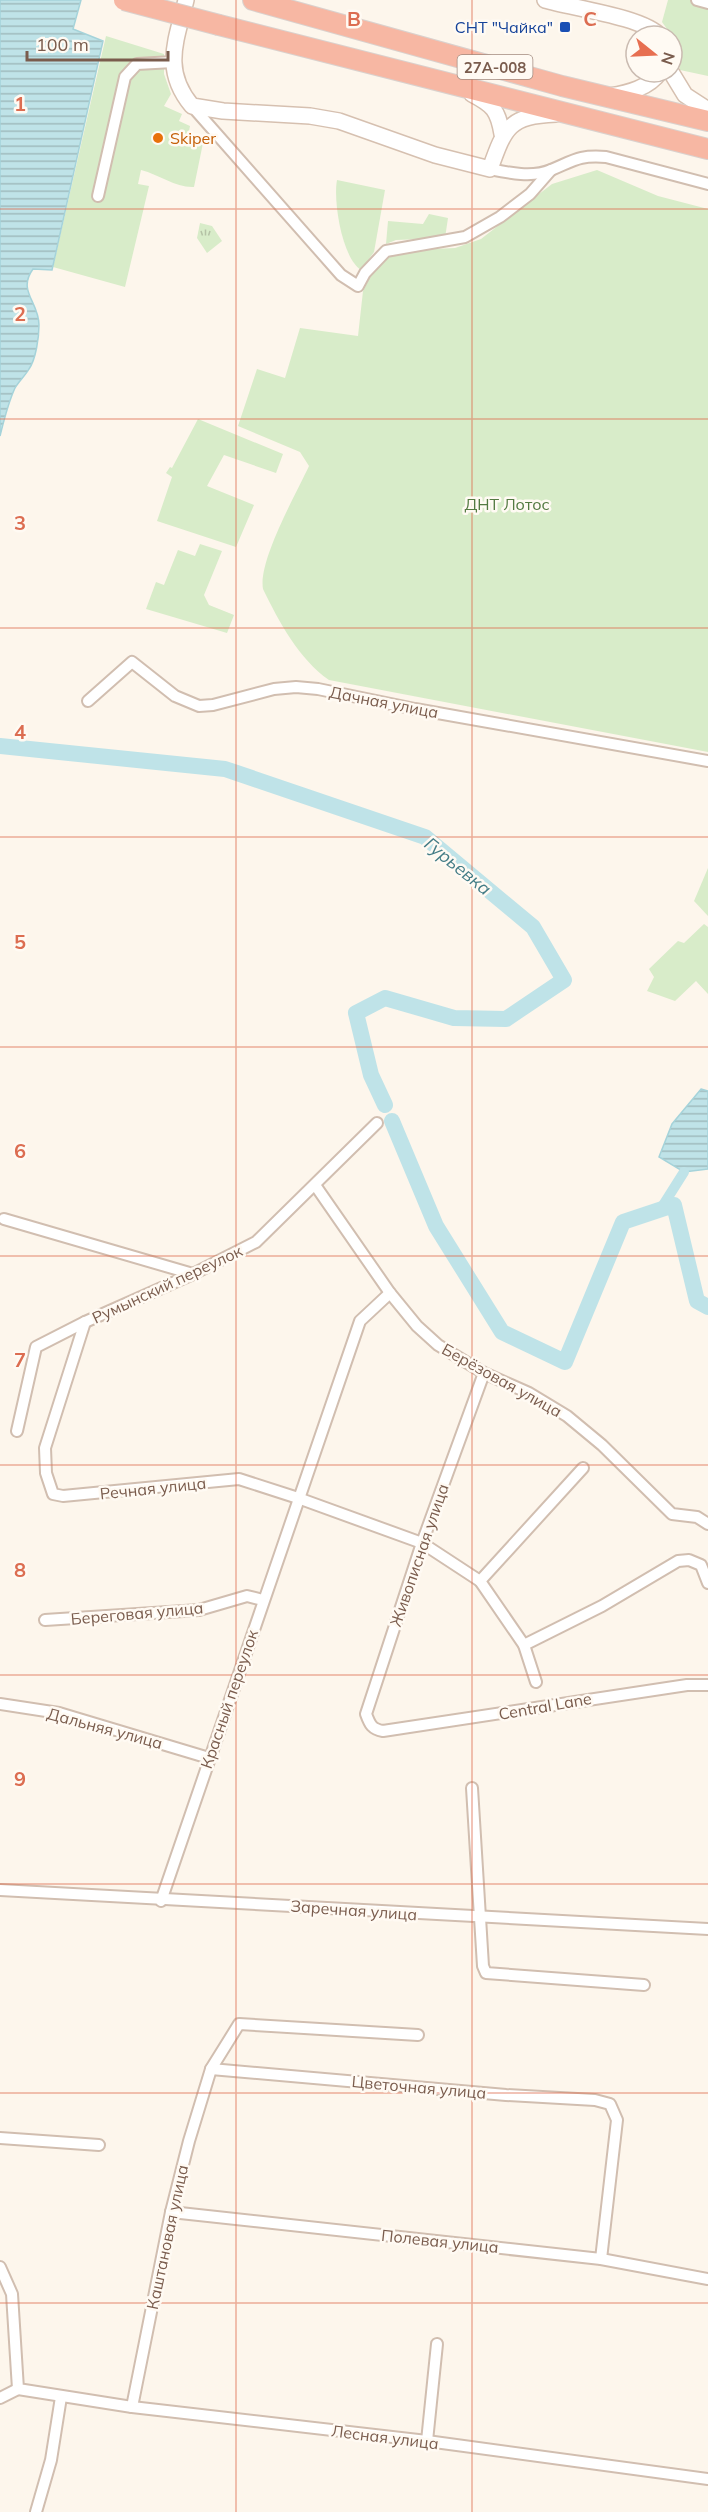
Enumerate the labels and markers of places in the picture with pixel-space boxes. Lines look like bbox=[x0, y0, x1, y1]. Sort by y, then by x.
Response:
place label: СНТ "Чайка" bbox=[455, 17, 553, 37]
marker: СНТ "Чайка" bbox=[558, 20, 572, 34]
place label: Skiper bbox=[170, 128, 216, 148]
marker: Skiper bbox=[151, 131, 165, 145]

